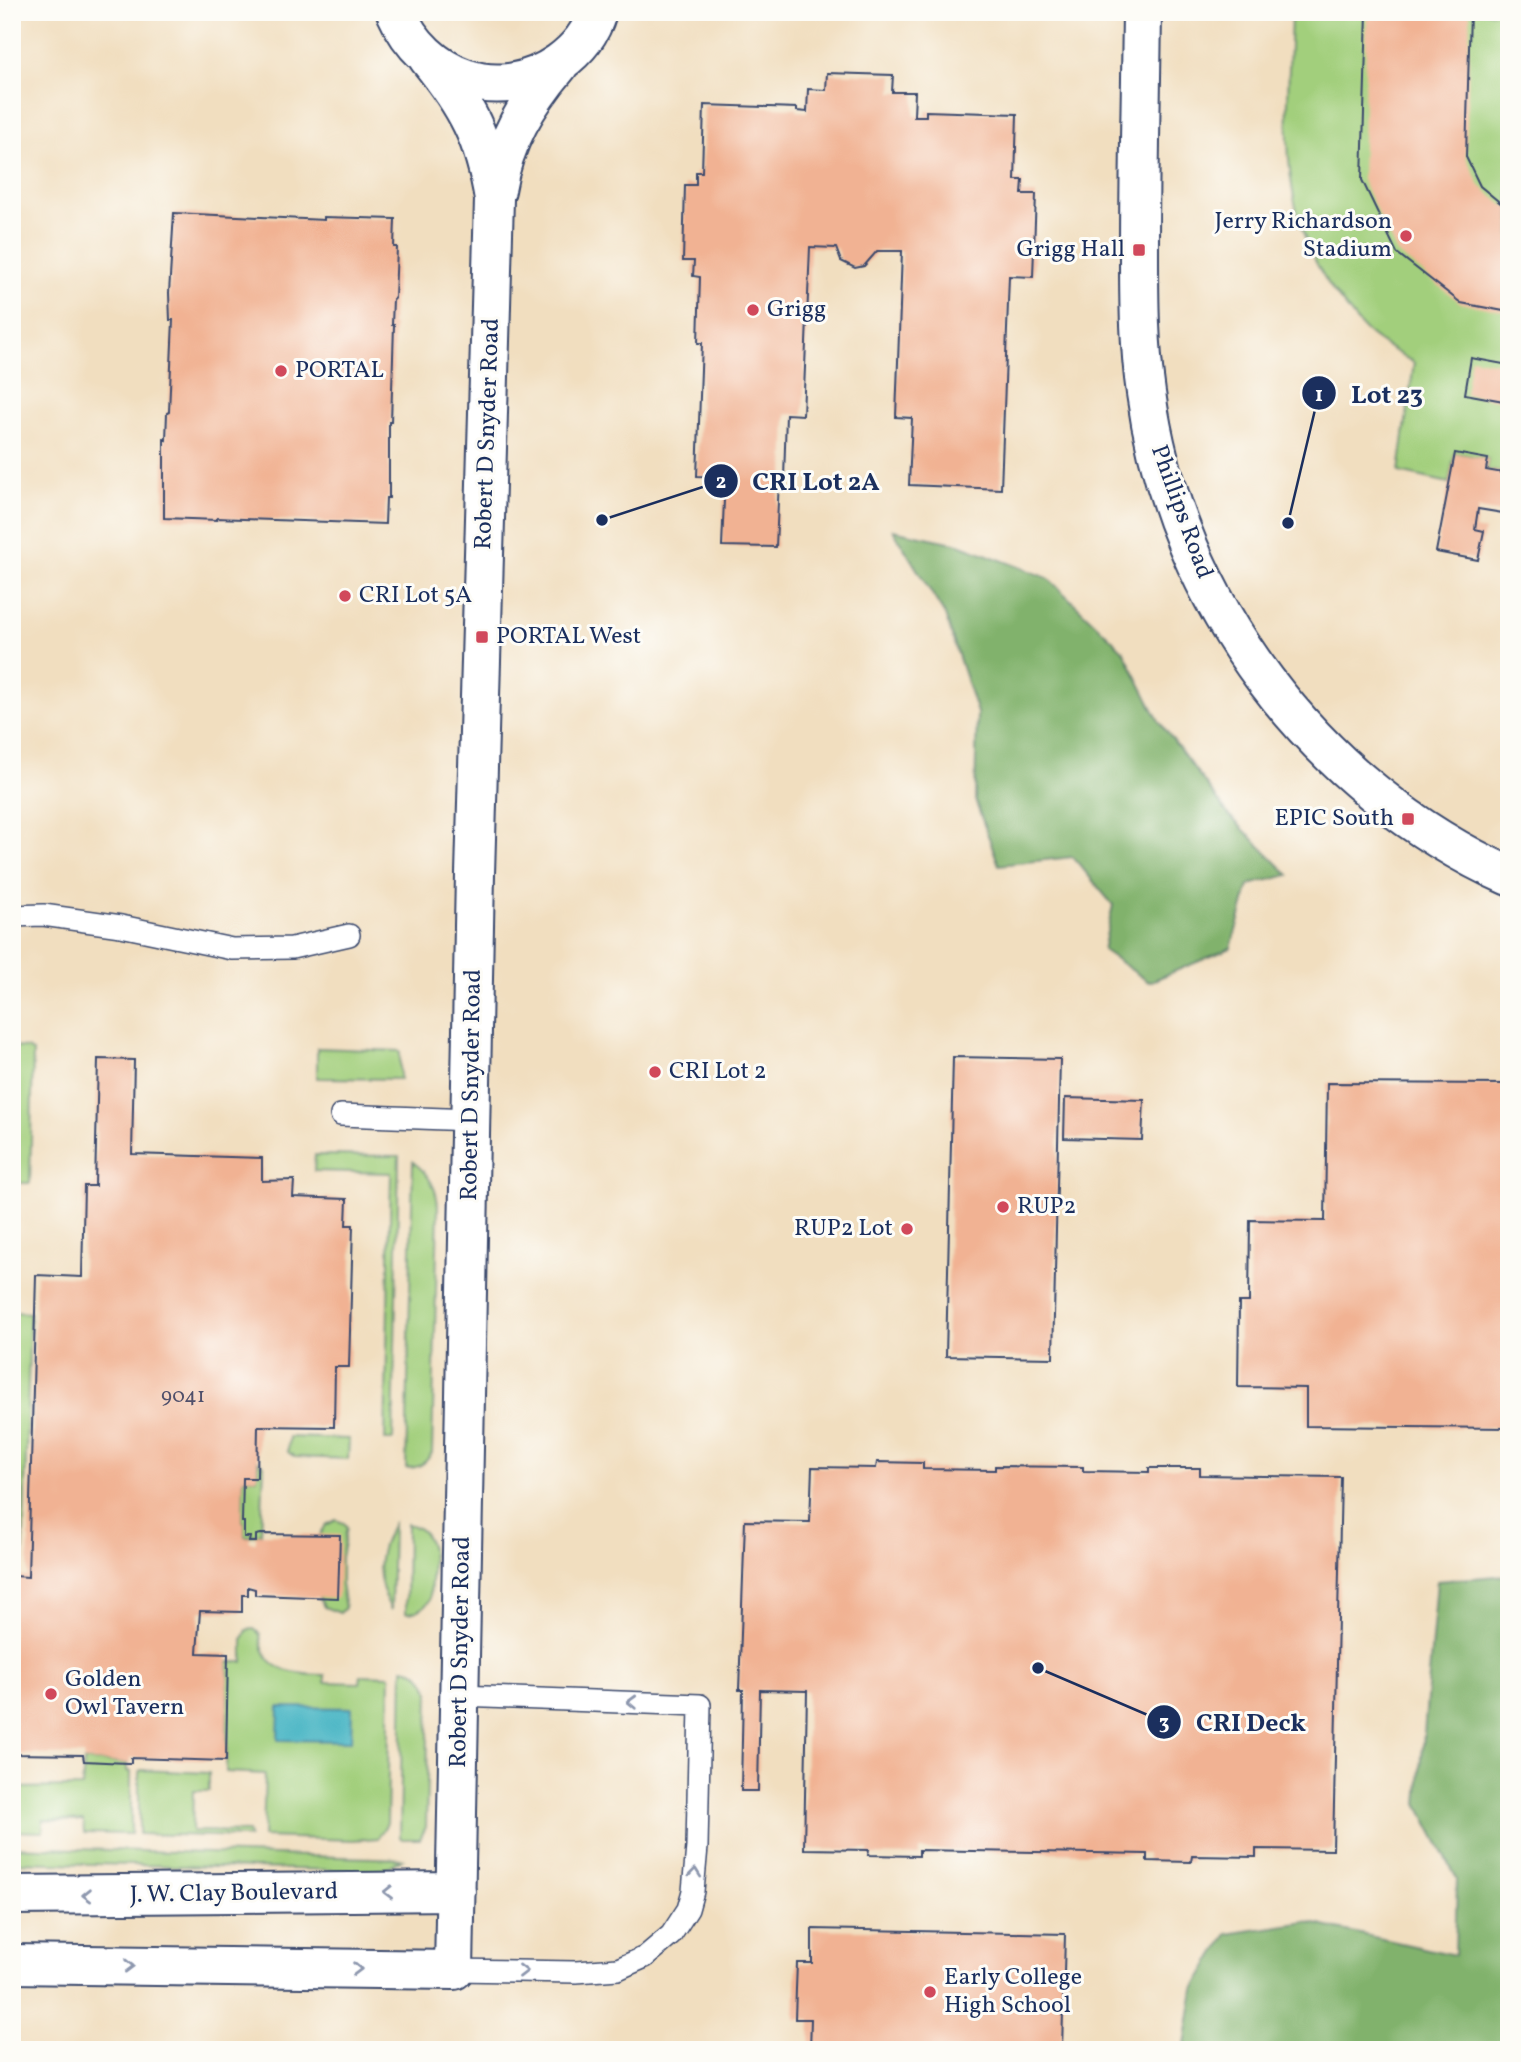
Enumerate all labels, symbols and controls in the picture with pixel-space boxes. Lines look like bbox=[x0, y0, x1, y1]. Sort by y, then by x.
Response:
place label: Jerry Richardson Stadium bbox=[1215, 205, 1392, 267]
marker: Jerry Richardson Stadium bbox=[1398, 228, 1414, 244]
place label: Grigg Hall bbox=[1016, 233, 1125, 267]
marker: Grigg Hall bbox=[1131, 242, 1147, 258]
place label: Grigg bbox=[767, 293, 826, 327]
marker: Grigg bbox=[745, 302, 761, 318]
street label: Robert D Snyder Road bbox=[467, 318, 509, 550]
place label: PORTAL bbox=[295, 354, 384, 388]
marker: PORTAL bbox=[273, 363, 289, 379]
callout: Lot 23 bbox=[1302, 370, 1436, 417]
text: Lot 23 bbox=[1351, 378, 1423, 414]
text: 1 bbox=[1315, 381, 1323, 410]
street label: Phillips Road bbox=[1141, 440, 1221, 584]
callout: CRI Lot 2A bbox=[703, 457, 894, 504]
text: CRI Lot 2A bbox=[752, 465, 880, 501]
text: 2 bbox=[716, 468, 726, 497]
place label: CRI Lot 5A bbox=[359, 579, 472, 613]
marker: CRI Lot 5A bbox=[337, 588, 353, 604]
place label: PORTAL West bbox=[496, 620, 641, 654]
marker: PORTAL West bbox=[474, 629, 490, 645]
place label: EPIC South bbox=[1274, 802, 1394, 836]
marker: EPIC South bbox=[1400, 811, 1416, 827]
street label: Robert D Snyder Road bbox=[453, 969, 491, 1201]
place label: CRI Lot 2 bbox=[669, 1055, 767, 1089]
marker: CRI Lot 2 bbox=[647, 1064, 663, 1080]
place label: RUP2 bbox=[1017, 1190, 1076, 1224]
marker: RUP2 bbox=[995, 1199, 1011, 1215]
place label: RUP2 Lot bbox=[794, 1212, 893, 1246]
marker: RUP2 Lot bbox=[899, 1221, 915, 1237]
house number: 9041 bbox=[161, 1382, 205, 1411]
street label: Robert D Snyder Road bbox=[442, 1536, 480, 1768]
place label: Golden Owl Tavern bbox=[65, 1663, 184, 1725]
marker: Golden Owl Tavern bbox=[43, 1686, 59, 1702]
one-way arrow bbox=[626, 1695, 637, 1710]
callout: CRI Deck bbox=[1147, 1698, 1320, 1745]
text: CRI Deck bbox=[1196, 1706, 1306, 1742]
text: 3 bbox=[1159, 1709, 1169, 1738]
one-way arrow bbox=[687, 1867, 702, 1878]
street label: J. W. Clay Boulevard bbox=[129, 1875, 339, 1913]
one-way arrow bbox=[382, 1884, 392, 1900]
one-way arrow bbox=[81, 1888, 92, 1903]
one-way arrow bbox=[124, 1959, 135, 1974]
one-way arrow bbox=[352, 1961, 363, 1977]
place label: Early College High School bbox=[944, 1961, 1082, 2023]
one-way arrow bbox=[518, 1963, 528, 1979]
marker: Early College High School bbox=[922, 1984, 938, 2000]

